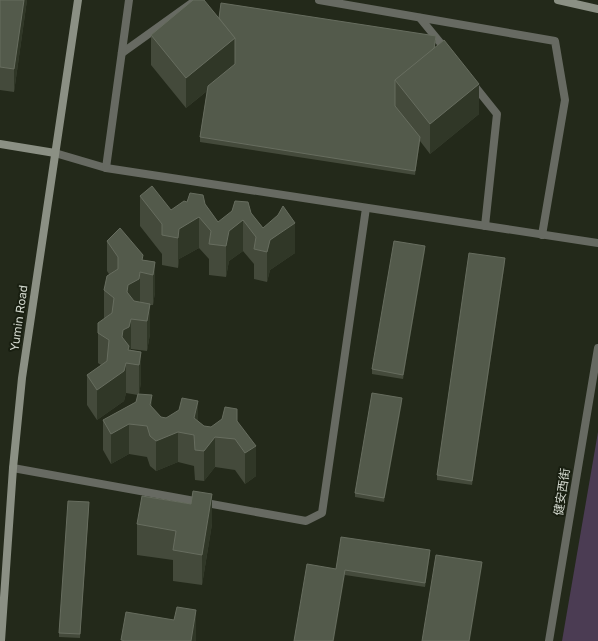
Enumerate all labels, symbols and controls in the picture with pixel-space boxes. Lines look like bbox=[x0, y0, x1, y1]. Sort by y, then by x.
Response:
street label: Yumin Road bbox=[7, 284, 31, 352]
street label: 健安西街 bbox=[551, 467, 573, 517]

